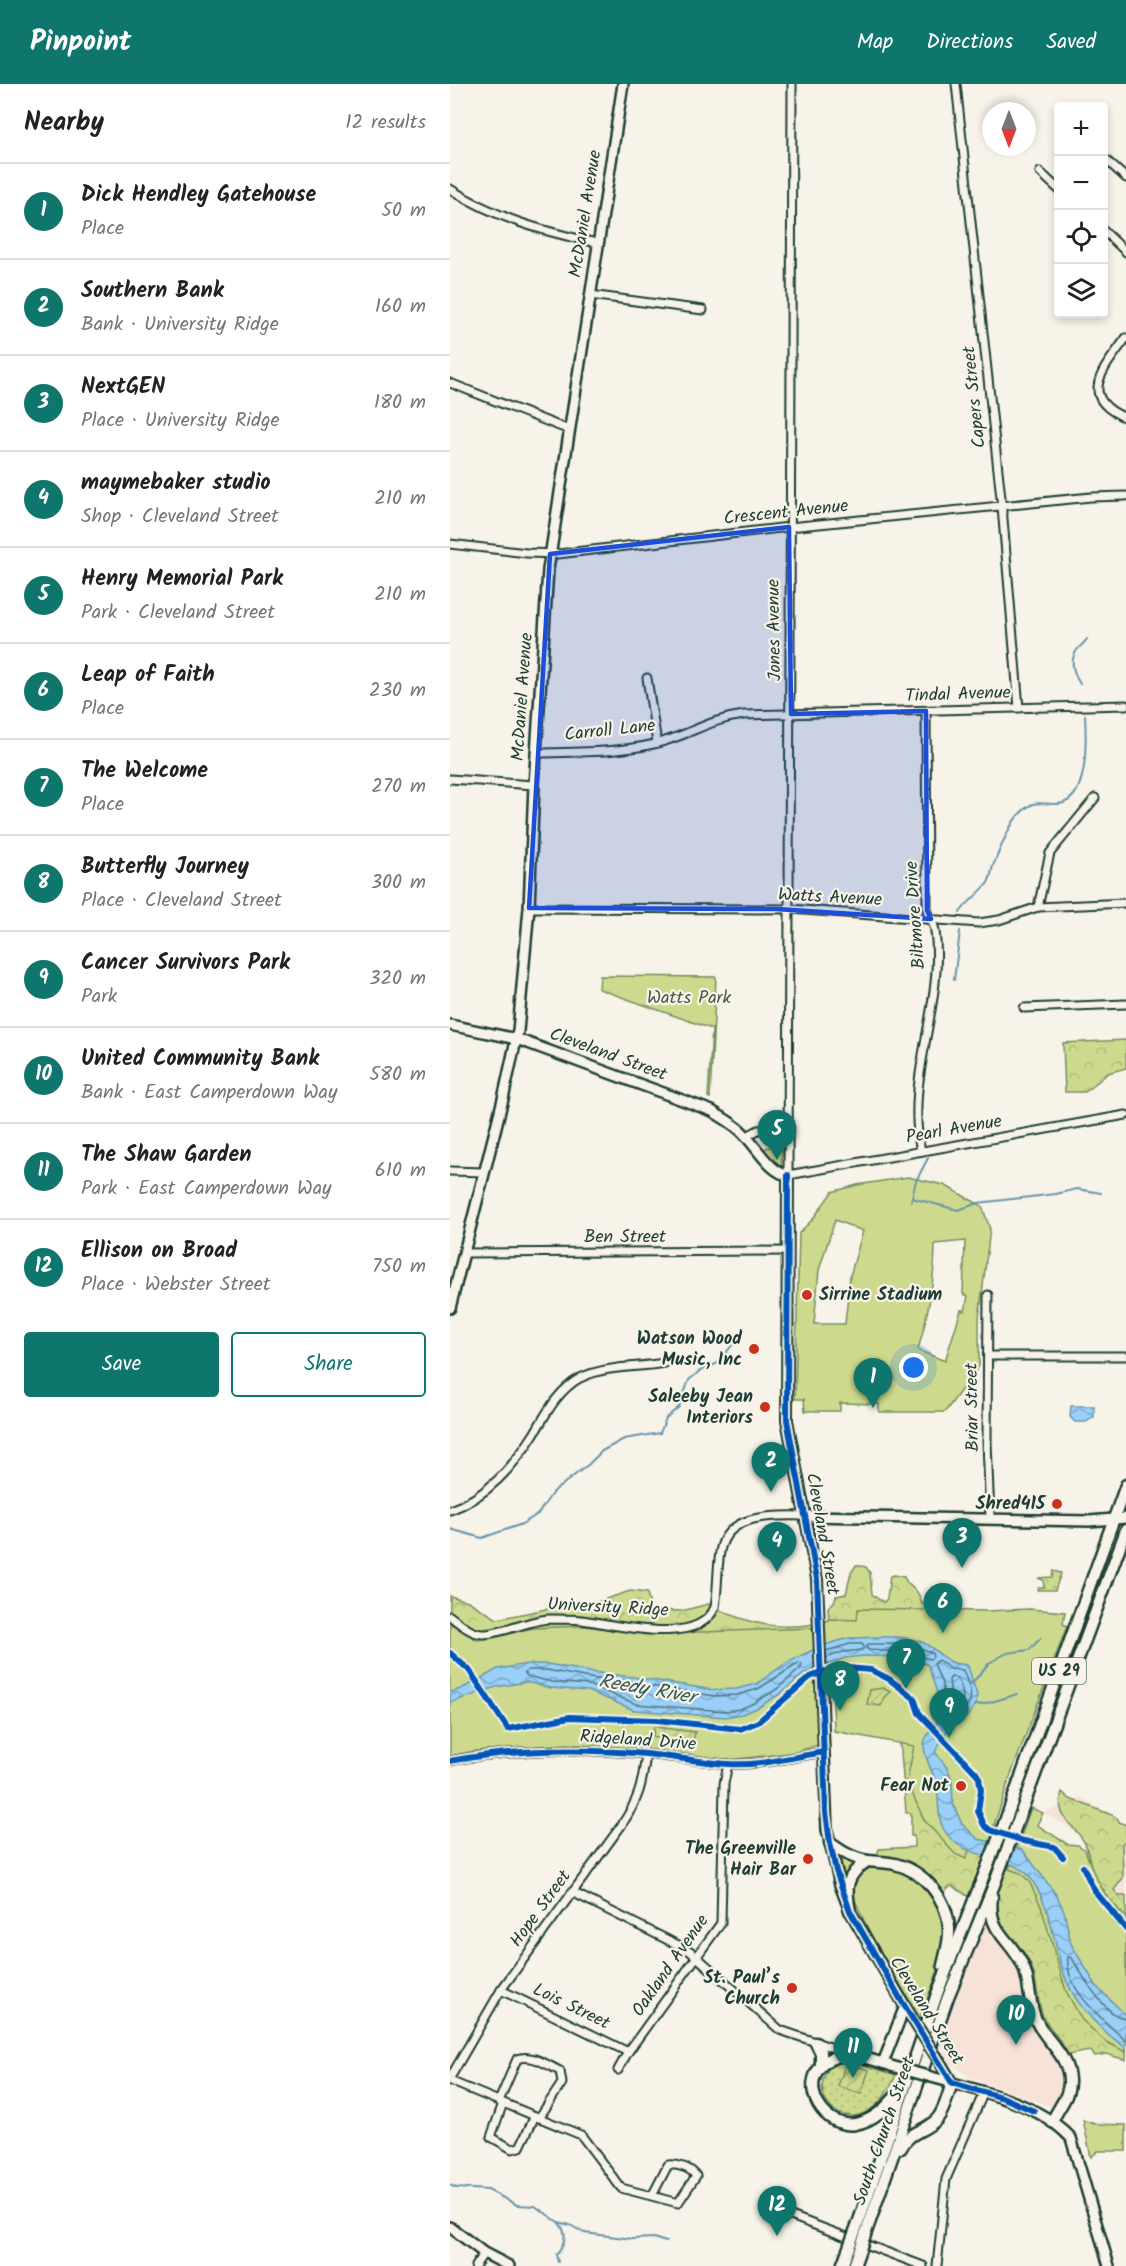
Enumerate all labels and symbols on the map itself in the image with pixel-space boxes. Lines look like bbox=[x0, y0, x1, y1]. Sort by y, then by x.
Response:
north arrow bbox=[982, 102, 1036, 156]
street label: McDaniel Avenue bbox=[562, 148, 610, 280]
street label: Capers Street bbox=[955, 344, 995, 449]
street label: Crescent Avenue bbox=[722, 492, 850, 534]
street label: Jones Avenue bbox=[760, 579, 790, 681]
street label: McDaniel Avenue bbox=[504, 632, 542, 762]
street label: Tindal Avenue bbox=[905, 679, 1011, 711]
street label: Carroll Lane bbox=[563, 712, 657, 750]
street label: Biltmore Drive bbox=[898, 860, 934, 970]
street label: Watts Avenue bbox=[777, 881, 883, 915]
park label: Watts Park bbox=[647, 984, 732, 1013]
street label: Cleveland Street bbox=[545, 1020, 672, 1090]
street label: Pearl Avenue bbox=[904, 1107, 1004, 1153]
pin: 5 bbox=[758, 1110, 796, 1160]
street label: Ben Street bbox=[584, 1223, 667, 1252]
place label: Sirrine Stadium bbox=[819, 1281, 942, 1310]
marker: Sirrine Stadium bbox=[800, 1288, 814, 1302]
place label: Watson Wood Music, Inc bbox=[637, 1325, 742, 1375]
marker: Watson Wood Music, Inc bbox=[747, 1342, 761, 1356]
your location bbox=[899, 1353, 928, 1382]
pin: 1 bbox=[854, 1358, 892, 1408]
street label: Briar Street bbox=[958, 1361, 988, 1452]
place label: Saleeby Jean Interiors bbox=[648, 1383, 754, 1433]
marker: Saleeby Jean Interiors bbox=[758, 1400, 772, 1414]
pin: 2 bbox=[752, 1442, 790, 1492]
street label: Cleveland Street bbox=[797, 1471, 847, 1598]
place label: Shred415 bbox=[976, 1490, 1047, 1519]
marker: Shred415 bbox=[1050, 1497, 1064, 1511]
pin: 3 bbox=[942, 1518, 982, 1568]
pin: 4 bbox=[758, 1522, 796, 1572]
pin: 6 bbox=[924, 1584, 962, 1633]
street label: University Ridge bbox=[547, 1590, 669, 1626]
pin: 7 bbox=[886, 1640, 926, 1689]
road number: US 29 bbox=[1032, 1658, 1086, 1684]
pin: 8 bbox=[820, 1662, 860, 1711]
water label: Reedy River bbox=[596, 1666, 702, 1715]
pin: 9 bbox=[930, 1688, 968, 1738]
street label: Ridgeland Drive bbox=[579, 1722, 697, 1760]
place label: Fear Not bbox=[880, 1772, 950, 1801]
marker: Fear Not bbox=[954, 1779, 968, 1793]
place label: The Greenville Hair Bar bbox=[685, 1835, 797, 1885]
marker: The Greenville Hair Bar bbox=[801, 1852, 815, 1866]
street label: Hope Street bbox=[503, 1863, 580, 1954]
street label: Oakland Avenue bbox=[625, 1909, 717, 2023]
street label: Cleveland Street bbox=[881, 1951, 972, 2072]
place label: St. Paul’s Church bbox=[703, 1964, 781, 2014]
street label: Lois Street bbox=[527, 1976, 615, 2039]
marker: St. Paul’s Church bbox=[785, 1981, 799, 1995]
pin: 10 bbox=[996, 1996, 1036, 2045]
pin: 11 bbox=[834, 2028, 872, 2078]
street label: South Church Street bbox=[846, 2052, 924, 2209]
pin: 12 bbox=[758, 2186, 796, 2236]

